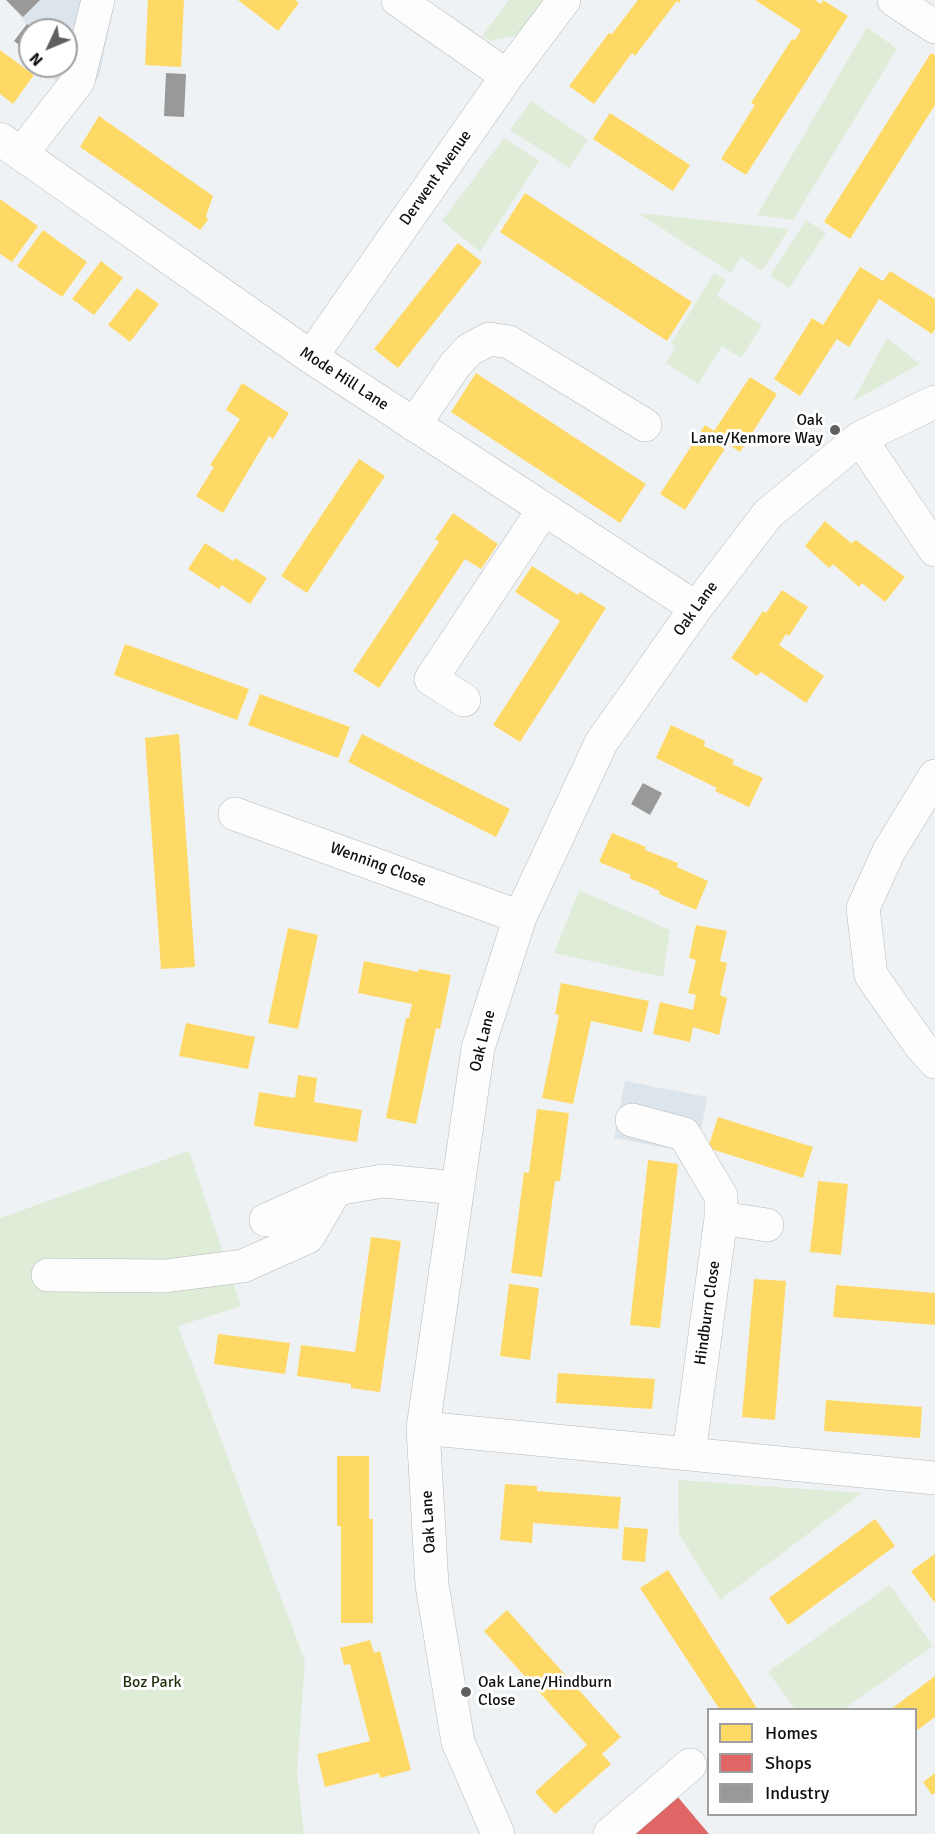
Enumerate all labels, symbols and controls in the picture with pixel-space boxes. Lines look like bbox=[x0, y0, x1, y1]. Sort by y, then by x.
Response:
north arrow bbox=[18, 18, 78, 78]
text: N bbox=[25, 48, 48, 70]
street label: Derwent Avenue bbox=[396, 127, 476, 229]
street label: Mode Hill Lane bbox=[296, 343, 392, 415]
place label: Oak Lane/Kenmore Way bbox=[691, 411, 823, 449]
marker: Oak Lane/Kenmore Way bbox=[828, 423, 842, 437]
street label: Oak Lane bbox=[670, 578, 722, 640]
street label: Wenning Close bbox=[327, 839, 429, 891]
street label: Oak Lane bbox=[466, 1008, 500, 1074]
street label: Hindburn Close bbox=[691, 1260, 725, 1366]
street label: Oak Lane bbox=[418, 1490, 440, 1554]
park label: Boz Park bbox=[122, 1673, 182, 1693]
place label: Oak Lane/Hindburn Close bbox=[478, 1673, 612, 1711]
marker: Oak Lane/Hindburn Close bbox=[459, 1685, 473, 1699]
legend bbox=[707, 1708, 917, 1816]
text: Homes bbox=[765, 1722, 818, 1744]
text: Shops bbox=[765, 1752, 812, 1774]
text: Industry bbox=[765, 1782, 829, 1804]

